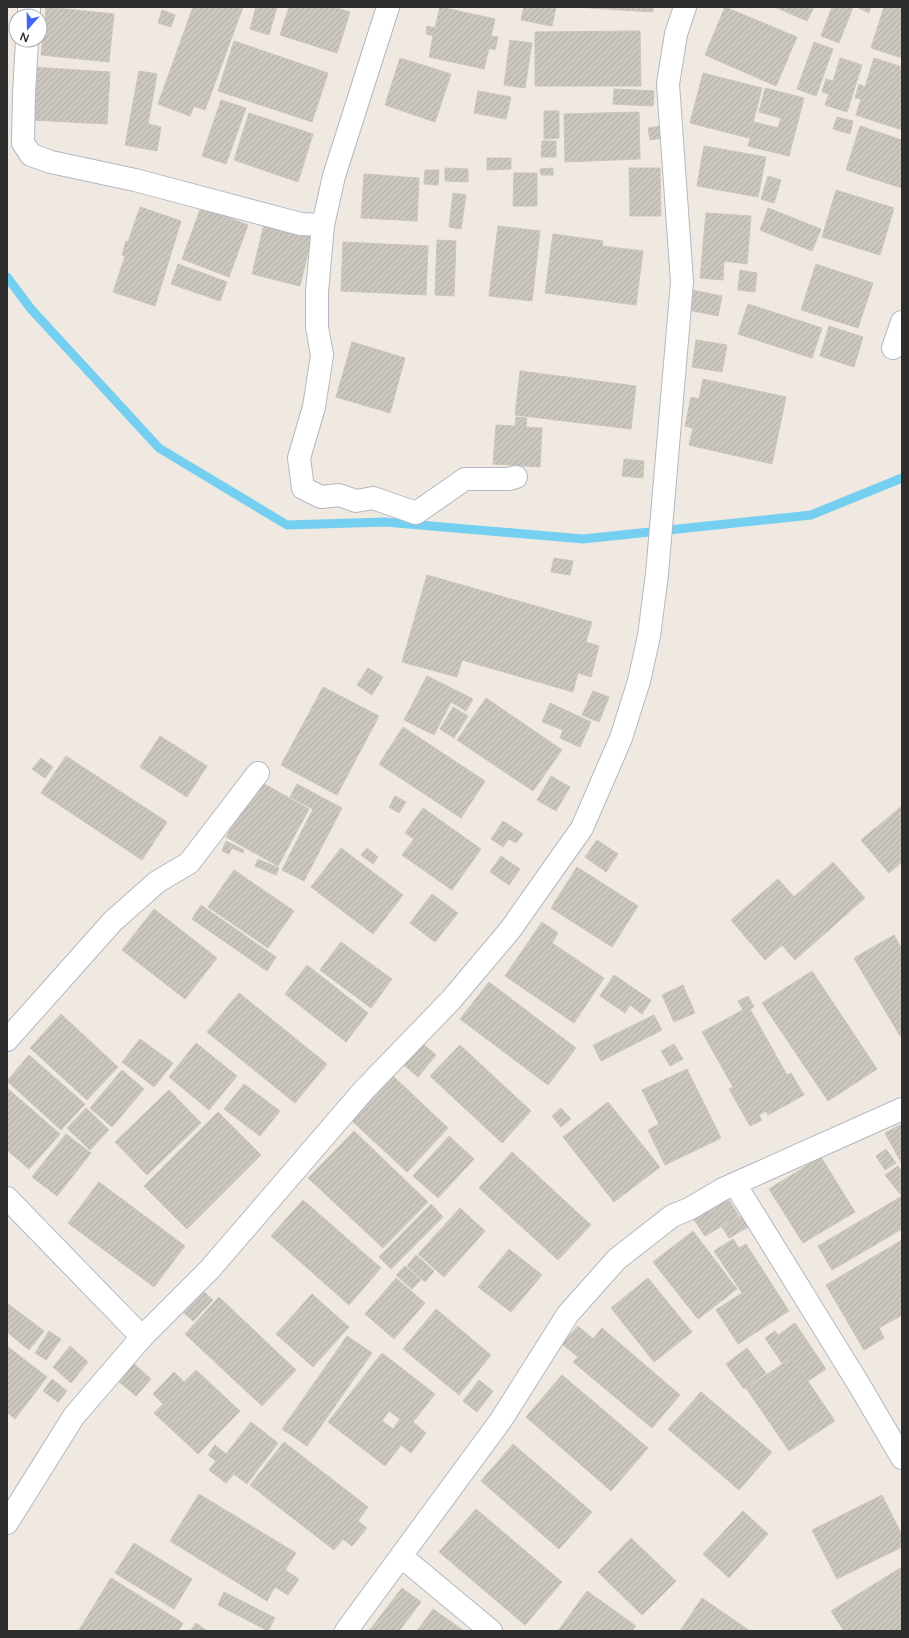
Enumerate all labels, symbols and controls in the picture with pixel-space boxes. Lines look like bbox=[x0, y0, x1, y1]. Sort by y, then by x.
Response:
north arrow bbox=[8, 8, 48, 48]
text: N bbox=[18, 29, 31, 45]

